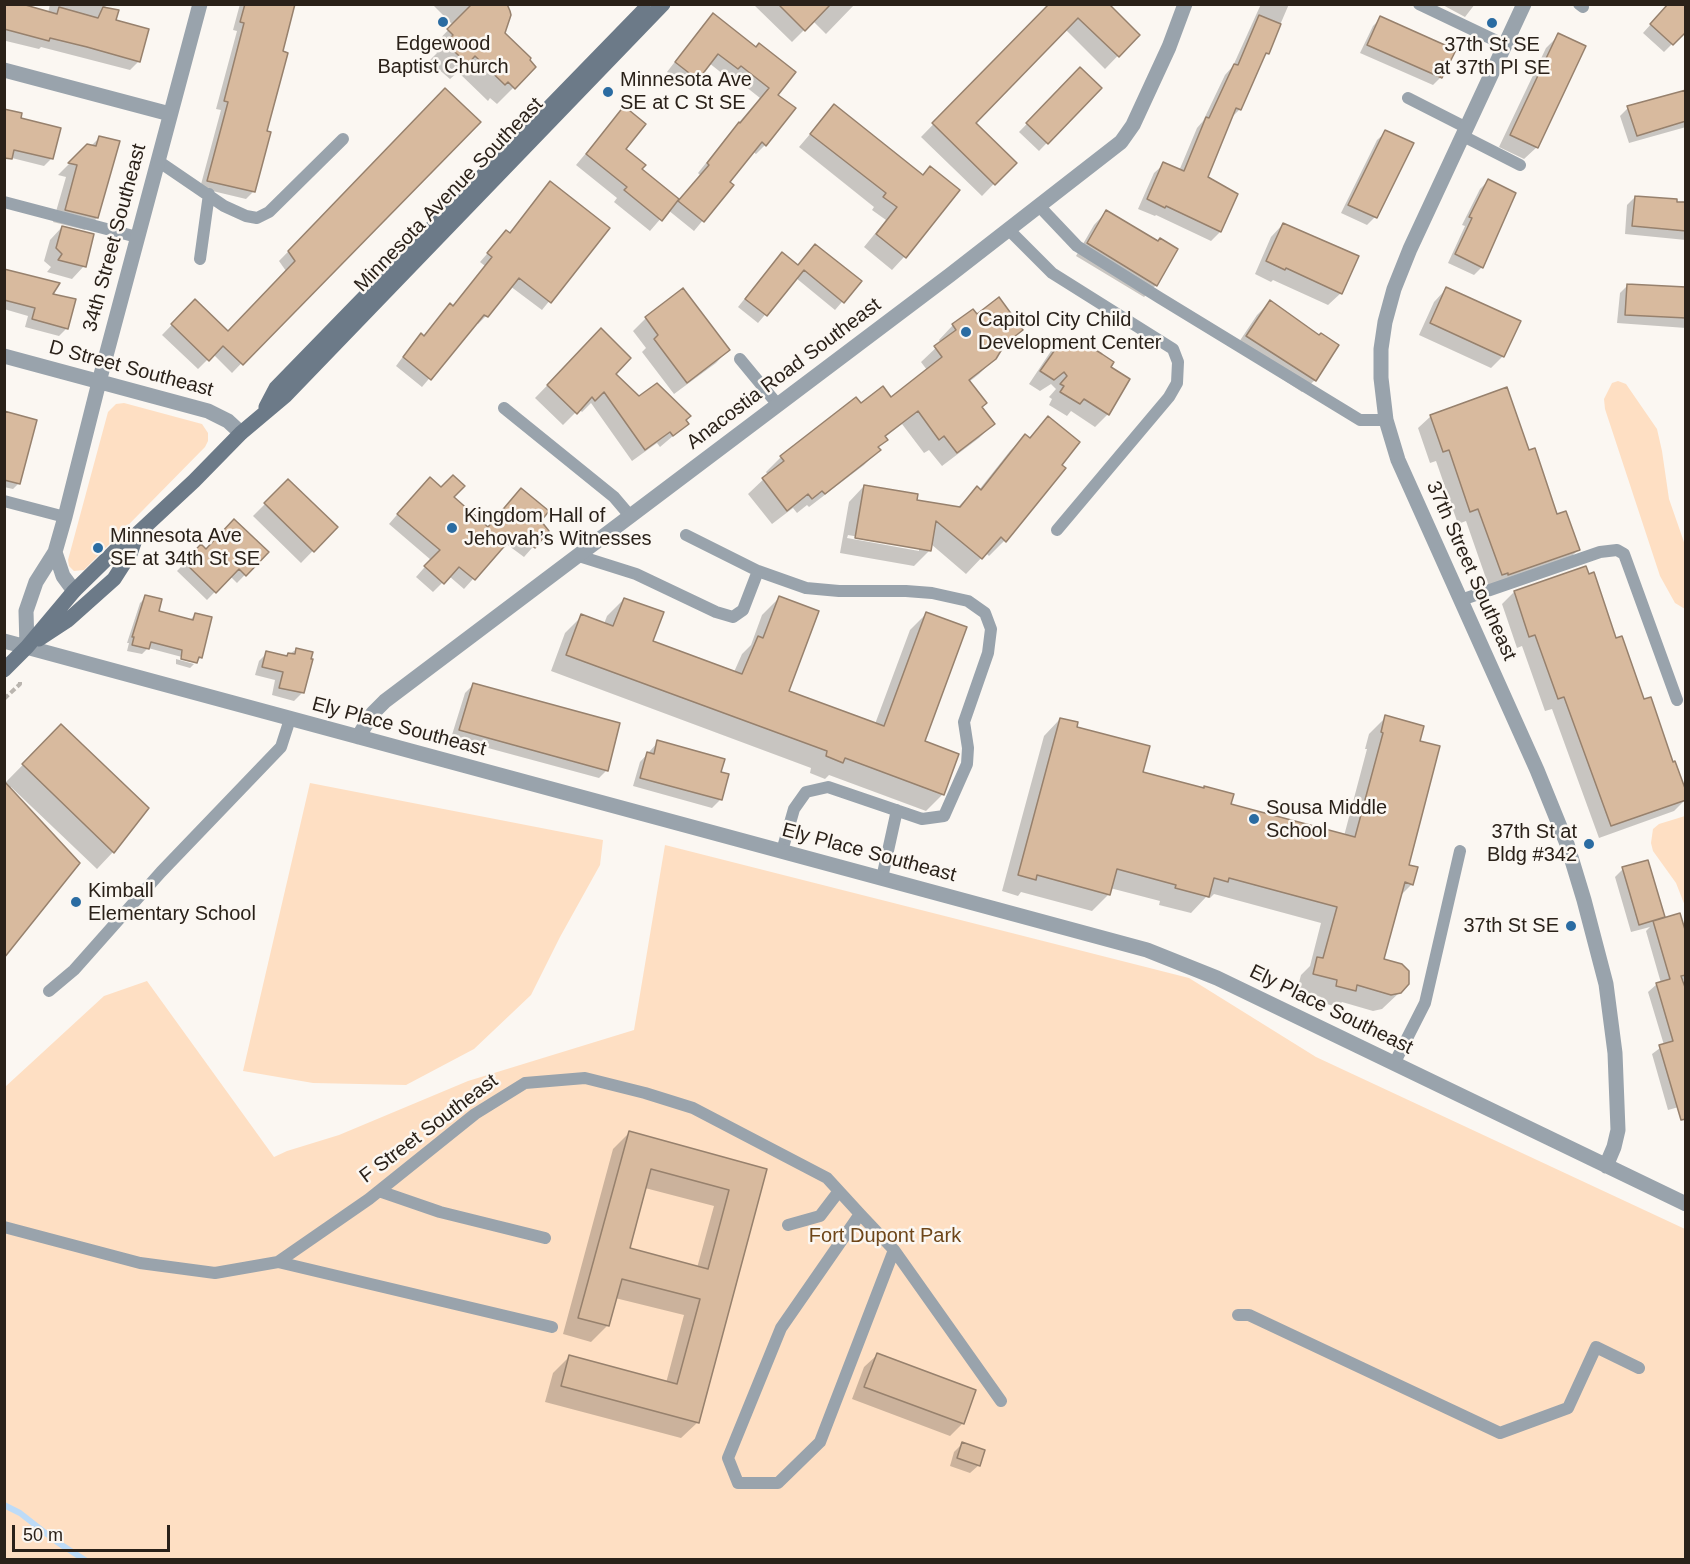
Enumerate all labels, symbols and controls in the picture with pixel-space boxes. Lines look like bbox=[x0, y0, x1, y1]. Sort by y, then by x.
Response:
marker: Edgewood Baptist Church bbox=[436, 15, 450, 29]
marker: 37th St SE at 37th Pl SE bbox=[1485, 16, 1499, 30]
place label: Edgewood Baptist Church bbox=[377, 32, 509, 79]
place label: 37th St SE at 37th Pl SE bbox=[1434, 33, 1550, 80]
place label: Minnesota Ave SE at C St SE bbox=[620, 68, 752, 115]
marker: Minnesota Ave SE at C St SE bbox=[601, 85, 615, 99]
street label: Minnesota Avenue Southeast bbox=[350, 93, 548, 297]
street label: 34th Street Southeast bbox=[78, 141, 152, 335]
street label: Anacostia Road Southeast bbox=[682, 293, 886, 455]
place label: Capitol City Child Development Center bbox=[978, 308, 1161, 355]
marker: Capitol City Child Development Center bbox=[959, 325, 973, 339]
street label: D Street Southeast bbox=[46, 336, 216, 402]
street label: 37th Street Southeast bbox=[1421, 478, 1521, 664]
place label: Kingdom Hall of Jehovah’s Witnesses bbox=[464, 504, 652, 551]
marker: Kingdom Hall of Jehovah’s Witnesses bbox=[445, 521, 459, 535]
place label: Minnesota Ave SE at 34th St SE bbox=[110, 524, 260, 571]
marker: Minnesota Ave SE at 34th St SE bbox=[91, 541, 105, 555]
street label: Ely Place Southeast bbox=[309, 692, 489, 762]
place label: Sousa Middle School bbox=[1266, 796, 1387, 843]
marker: Sousa Middle School bbox=[1247, 812, 1261, 826]
street label: Ely Place Southeast bbox=[779, 818, 959, 888]
place label: 37th St at Bldg #342 bbox=[1487, 820, 1577, 867]
marker: 37th St at Bldg #342 bbox=[1582, 837, 1596, 851]
place label: Kimball Elementary School bbox=[88, 879, 256, 926]
marker: Kimball Elementary School bbox=[69, 895, 83, 909]
place label: 37th St SE bbox=[1463, 914, 1559, 938]
marker: 37th St SE bbox=[1564, 919, 1578, 933]
street label: Ely Place Southeast bbox=[1245, 960, 1417, 1060]
street label: F Street Southeast bbox=[355, 1069, 503, 1189]
park label: Fort Dupont Park bbox=[809, 1224, 961, 1248]
scale bar bbox=[15, 1513, 172, 1551]
text: 50 m bbox=[23, 1525, 63, 1545]

